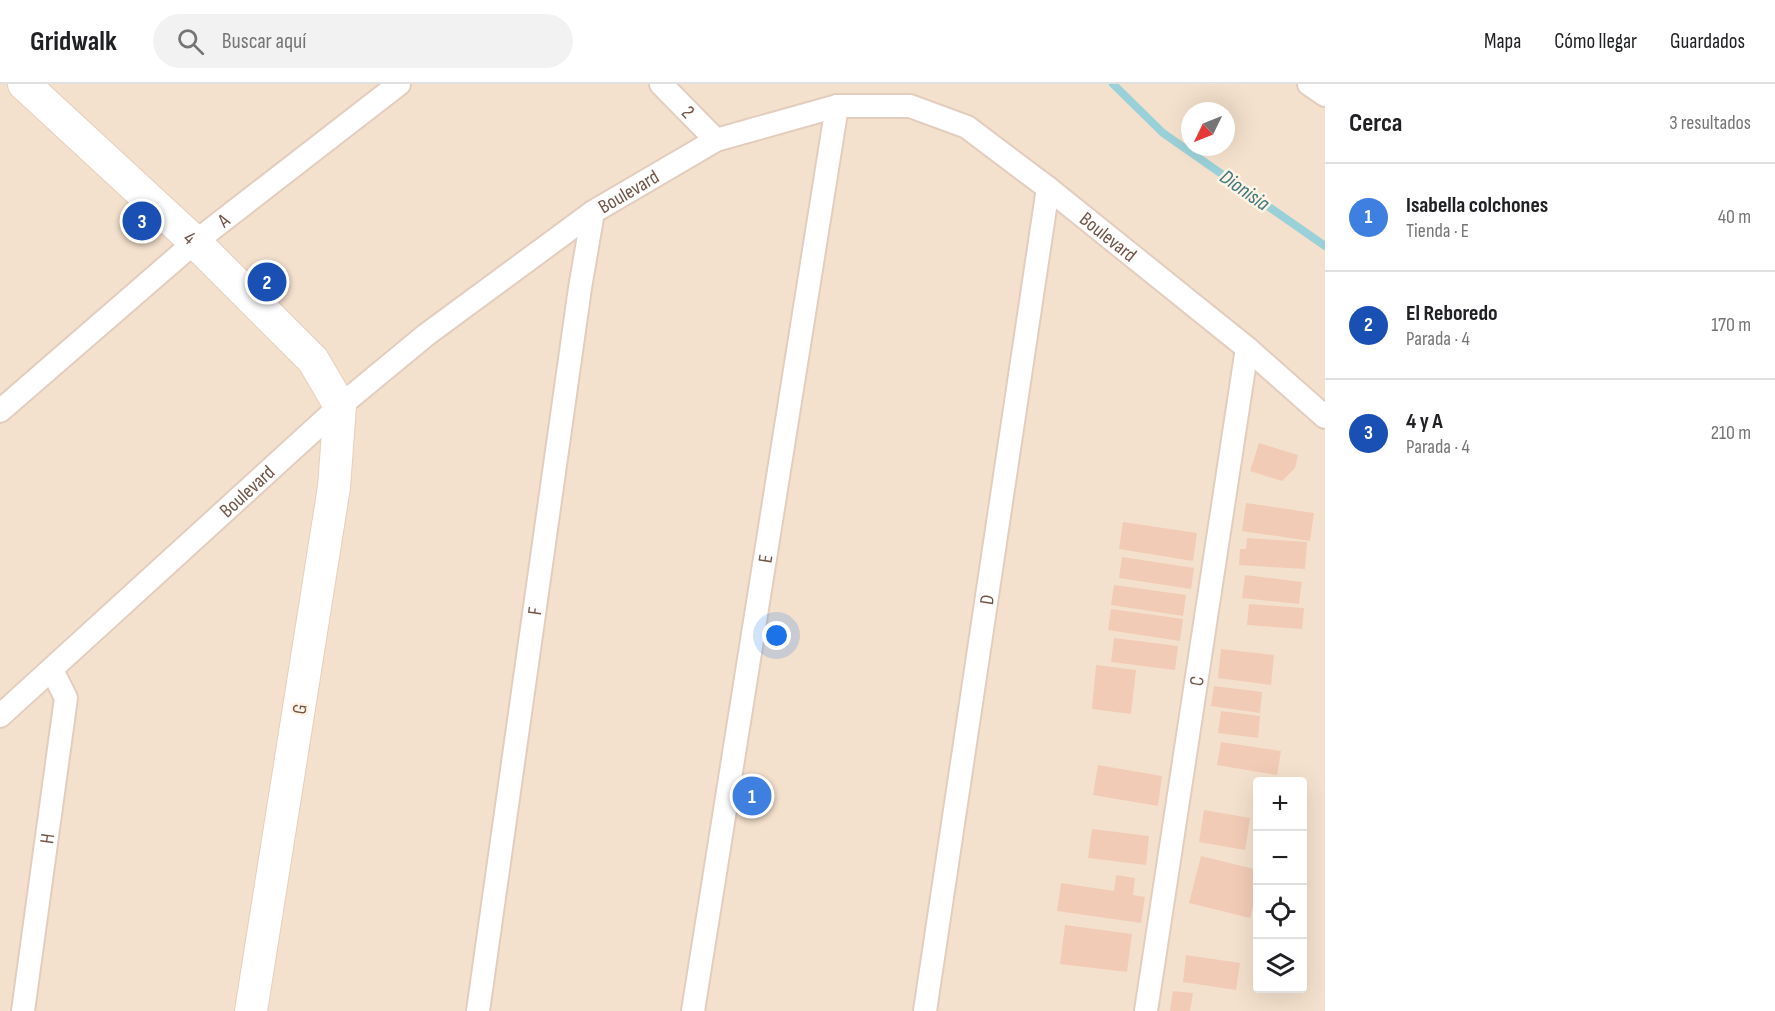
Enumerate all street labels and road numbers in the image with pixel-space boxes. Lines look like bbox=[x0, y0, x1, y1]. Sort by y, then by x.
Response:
street label: 2 bbox=[676, 101, 699, 124]
street label: Boulevard bbox=[594, 165, 663, 219]
street label: Boulevard bbox=[1075, 207, 1141, 267]
street label: A bbox=[213, 208, 235, 233]
street label: 4 bbox=[178, 226, 201, 250]
street label: Boulevard bbox=[215, 461, 280, 523]
street label: E bbox=[753, 553, 778, 565]
street label: D bbox=[975, 593, 1000, 606]
street label: F bbox=[523, 605, 548, 617]
street label: C bbox=[1185, 674, 1210, 688]
street label: G bbox=[287, 702, 313, 716]
street label: H bbox=[35, 832, 60, 845]

